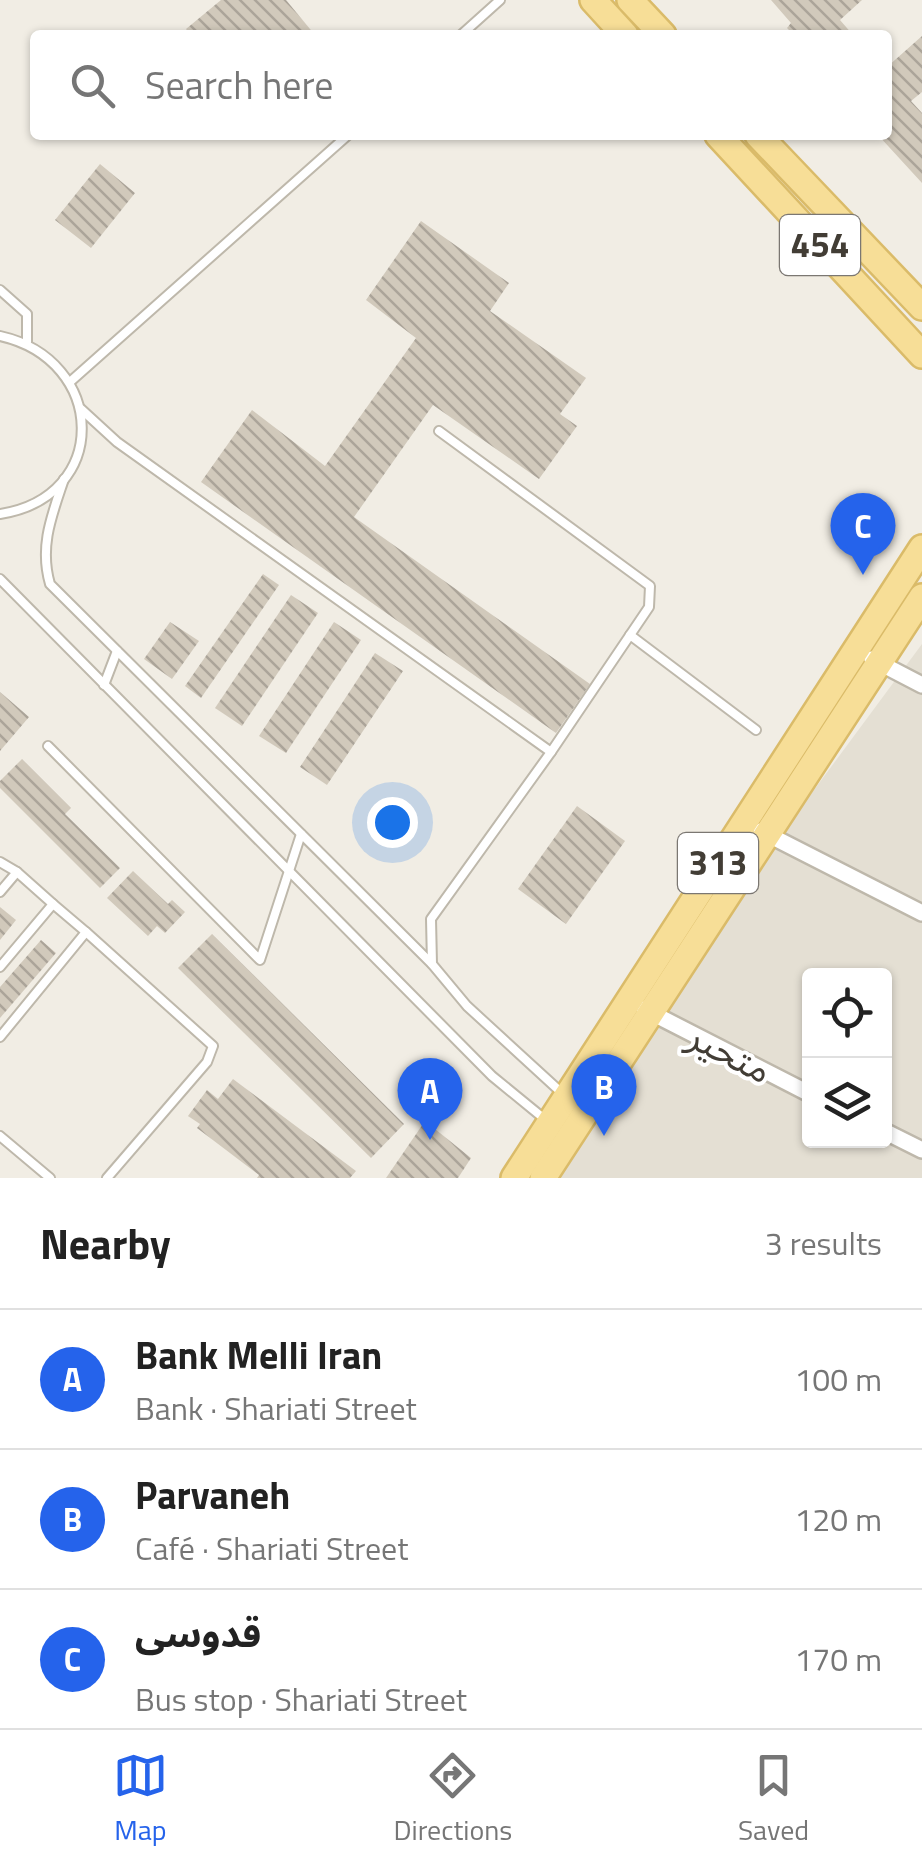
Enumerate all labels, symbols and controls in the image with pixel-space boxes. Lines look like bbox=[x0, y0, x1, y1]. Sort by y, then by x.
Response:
search box bbox=[30, 30, 892, 140]
text: Search here bbox=[145, 56, 333, 114]
icon: search bbox=[65, 58, 120, 113]
road number: 454 bbox=[780, 215, 860, 275]
pin: C bbox=[830, 492, 896, 575]
your location bbox=[367, 797, 418, 848]
road number: 313 bbox=[678, 833, 758, 893]
map controls bbox=[802, 968, 892, 1148]
button: locate bbox=[802, 968, 892, 1058]
street label: متحیر bbox=[677, 1006, 783, 1098]
pin: B bbox=[572, 1054, 636, 1136]
pin: A bbox=[398, 1058, 462, 1140]
button: layers bbox=[802, 1058, 892, 1148]
text: Nearby bbox=[40, 1211, 171, 1275]
text: 3 results bbox=[765, 1219, 882, 1267]
text: Bank Melli Iran bbox=[135, 1326, 382, 1384]
text: A bbox=[63, 1355, 82, 1403]
text: 100 m bbox=[794, 1355, 882, 1403]
text: Bank · Shariati Street bbox=[135, 1384, 417, 1432]
text: Parvaneh bbox=[135, 1466, 290, 1524]
text: B bbox=[63, 1495, 82, 1543]
text: 120 m bbox=[794, 1495, 882, 1543]
text: Café · Shariati Street bbox=[135, 1524, 408, 1572]
text: قدوسی bbox=[135, 1604, 261, 1662]
text: C bbox=[64, 1635, 81, 1683]
text: 170 m bbox=[794, 1635, 882, 1683]
text: Bus stop · Shariati Street bbox=[135, 1675, 467, 1723]
tab: Map bbox=[113, 1748, 168, 1851]
tab: Directions bbox=[394, 1748, 512, 1851]
tab: Saved bbox=[738, 1748, 809, 1851]

